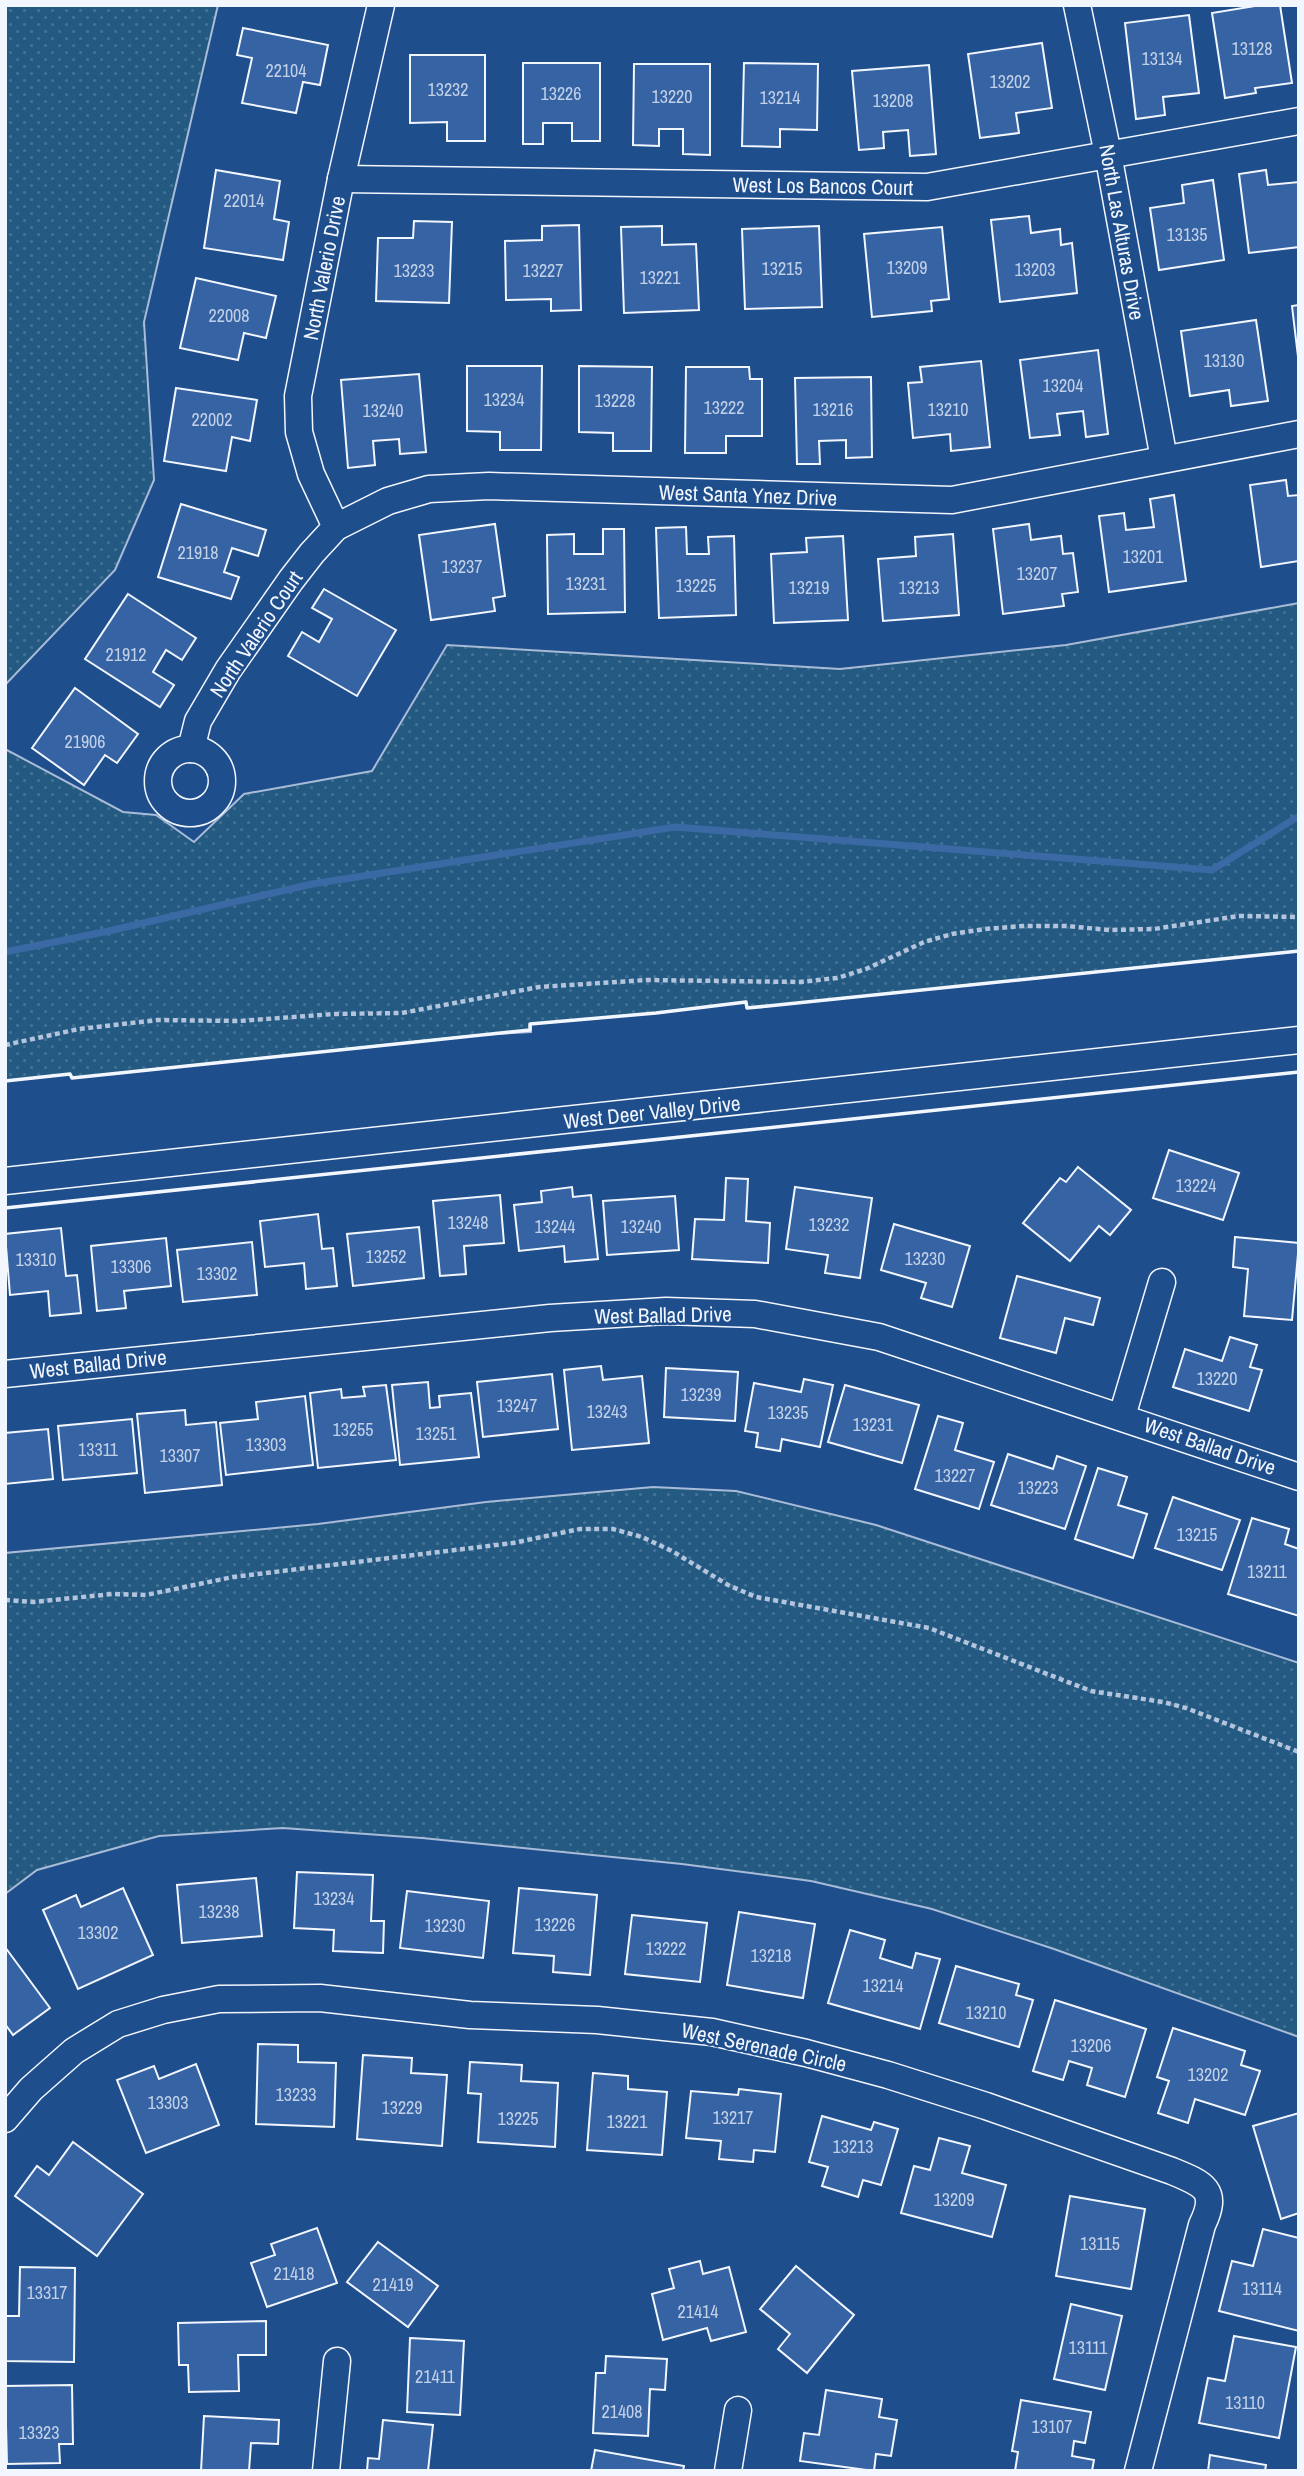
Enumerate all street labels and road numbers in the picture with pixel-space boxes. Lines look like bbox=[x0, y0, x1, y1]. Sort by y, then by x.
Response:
street label: North Las Alturas Drive bbox=[1092, 142, 1152, 322]
street label: West Los Bancos Court bbox=[732, 170, 914, 202]
street label: North Valerio Drive bbox=[296, 194, 352, 342]
street label: West Santa Ynez Drive bbox=[658, 477, 838, 513]
street label: North Valerio Court bbox=[203, 565, 309, 703]
street label: West Deer Valley Drive bbox=[562, 1088, 742, 1136]
street label: West Ballad Drive bbox=[594, 1299, 732, 1331]
street label: West Ballad Drive bbox=[28, 1342, 168, 1386]
street label: West Ballad Drive bbox=[1140, 1410, 1280, 1482]
street label: West Serenade Circle bbox=[679, 2015, 849, 2079]

